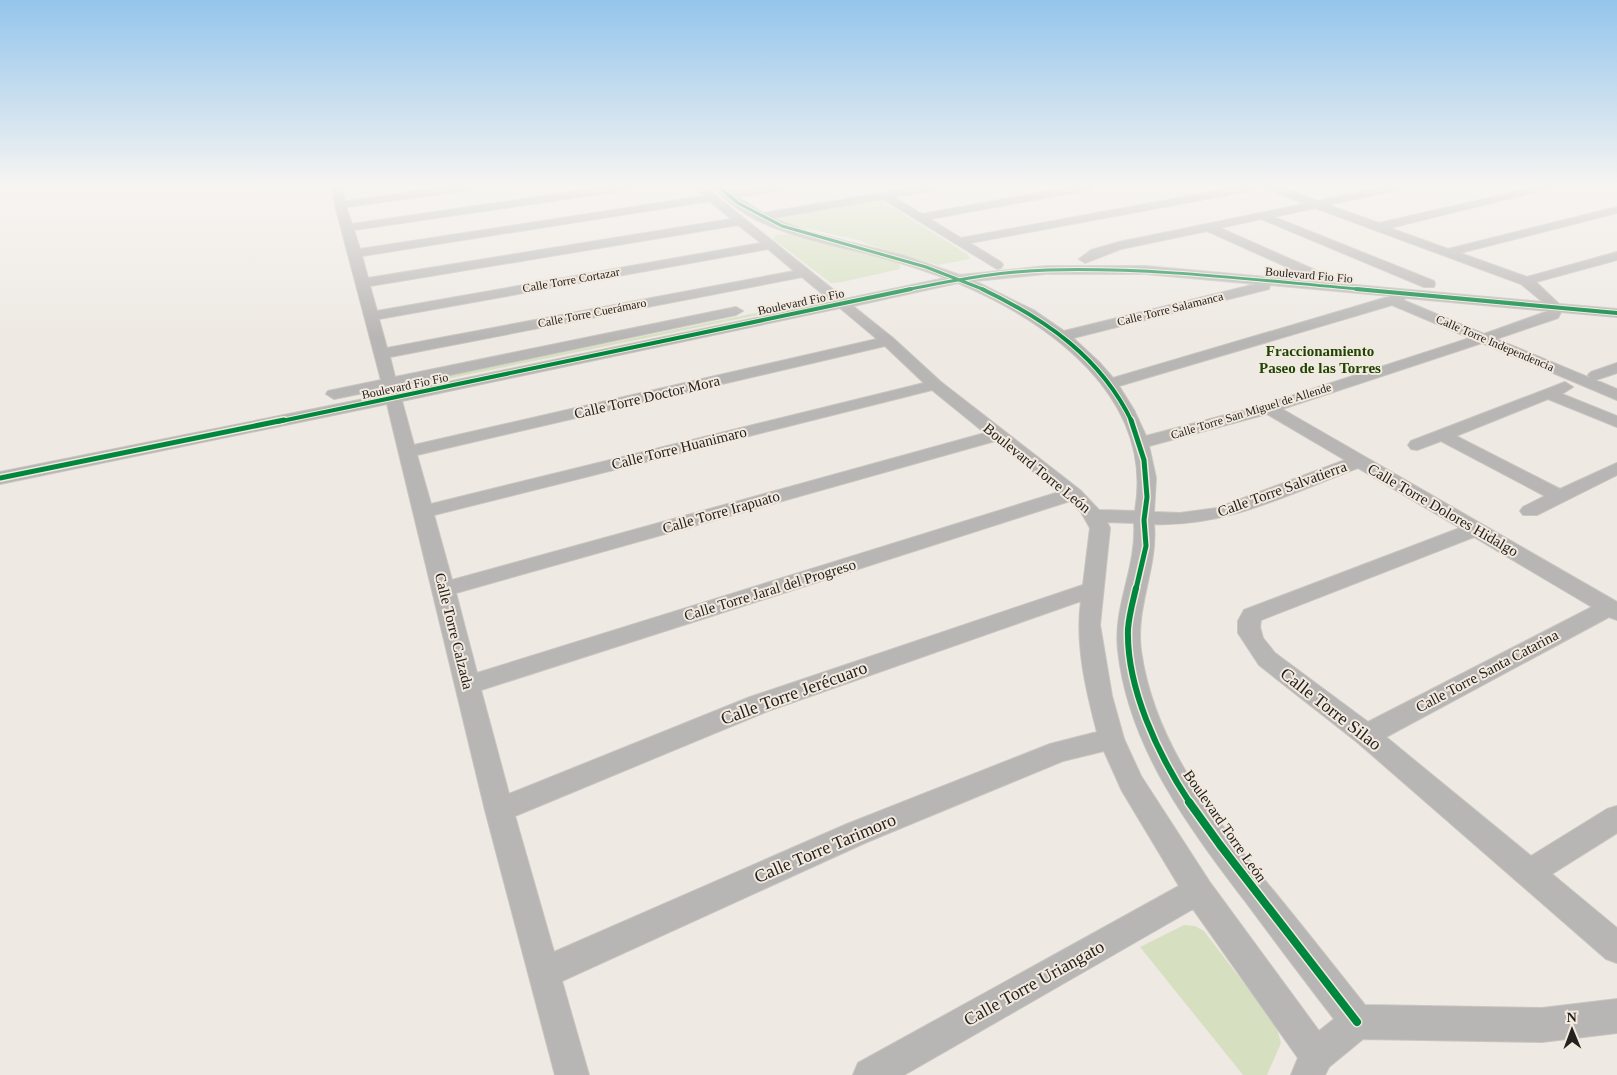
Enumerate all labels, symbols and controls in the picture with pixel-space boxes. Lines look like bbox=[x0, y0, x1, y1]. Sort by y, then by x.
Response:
street label: Boulevard Fio Fio bbox=[1265, 264, 1353, 286]
street label: Calle Torre Cortazar bbox=[521, 265, 621, 295]
street label: Boulevard Fio Fio bbox=[756, 286, 846, 318]
street label: Calle Torre Salamanca bbox=[1115, 289, 1225, 329]
street label: Calle Torre Cuerámaro bbox=[537, 296, 647, 330]
street label: Calle Torre Independencia bbox=[1434, 312, 1557, 374]
district label: Fraccionamiento Paseo de las Torres bbox=[1259, 343, 1381, 376]
street label: Boulevard Fio Fio bbox=[360, 370, 450, 402]
street label: Calle Torre Doctor Mora bbox=[573, 372, 722, 422]
street label: Calle Torre San Miguel de Allende bbox=[1169, 380, 1333, 442]
street label: Boulevard Torre León bbox=[980, 420, 1094, 516]
street label: Calle Torre Huanimaro bbox=[610, 423, 748, 473]
street label: Calle Torre Salvatierra bbox=[1215, 458, 1349, 520]
street label: Calle Torre Dolores Hidalgo bbox=[1365, 460, 1521, 560]
street label: Calle Torre Irapuato bbox=[661, 488, 781, 536]
street label: Calle Torre Jaral del Progreso bbox=[682, 556, 858, 624]
street label: Calle Torre Calzada bbox=[432, 571, 476, 691]
street label: Calle Torre Santa Catarina bbox=[1413, 626, 1561, 715]
street label: Calle Torre Jerécuaro bbox=[718, 657, 870, 729]
street label: Calle Torre Silao bbox=[1277, 663, 1385, 755]
street label: Boulevard Torre León bbox=[1180, 767, 1270, 885]
street label: Calle Torre Tarimoro bbox=[751, 809, 899, 887]
street label: Calle Torre Uriangato bbox=[960, 936, 1108, 1030]
north arrow bbox=[1547, 1005, 1597, 1055]
text: N bbox=[1567, 1010, 1577, 1025]

